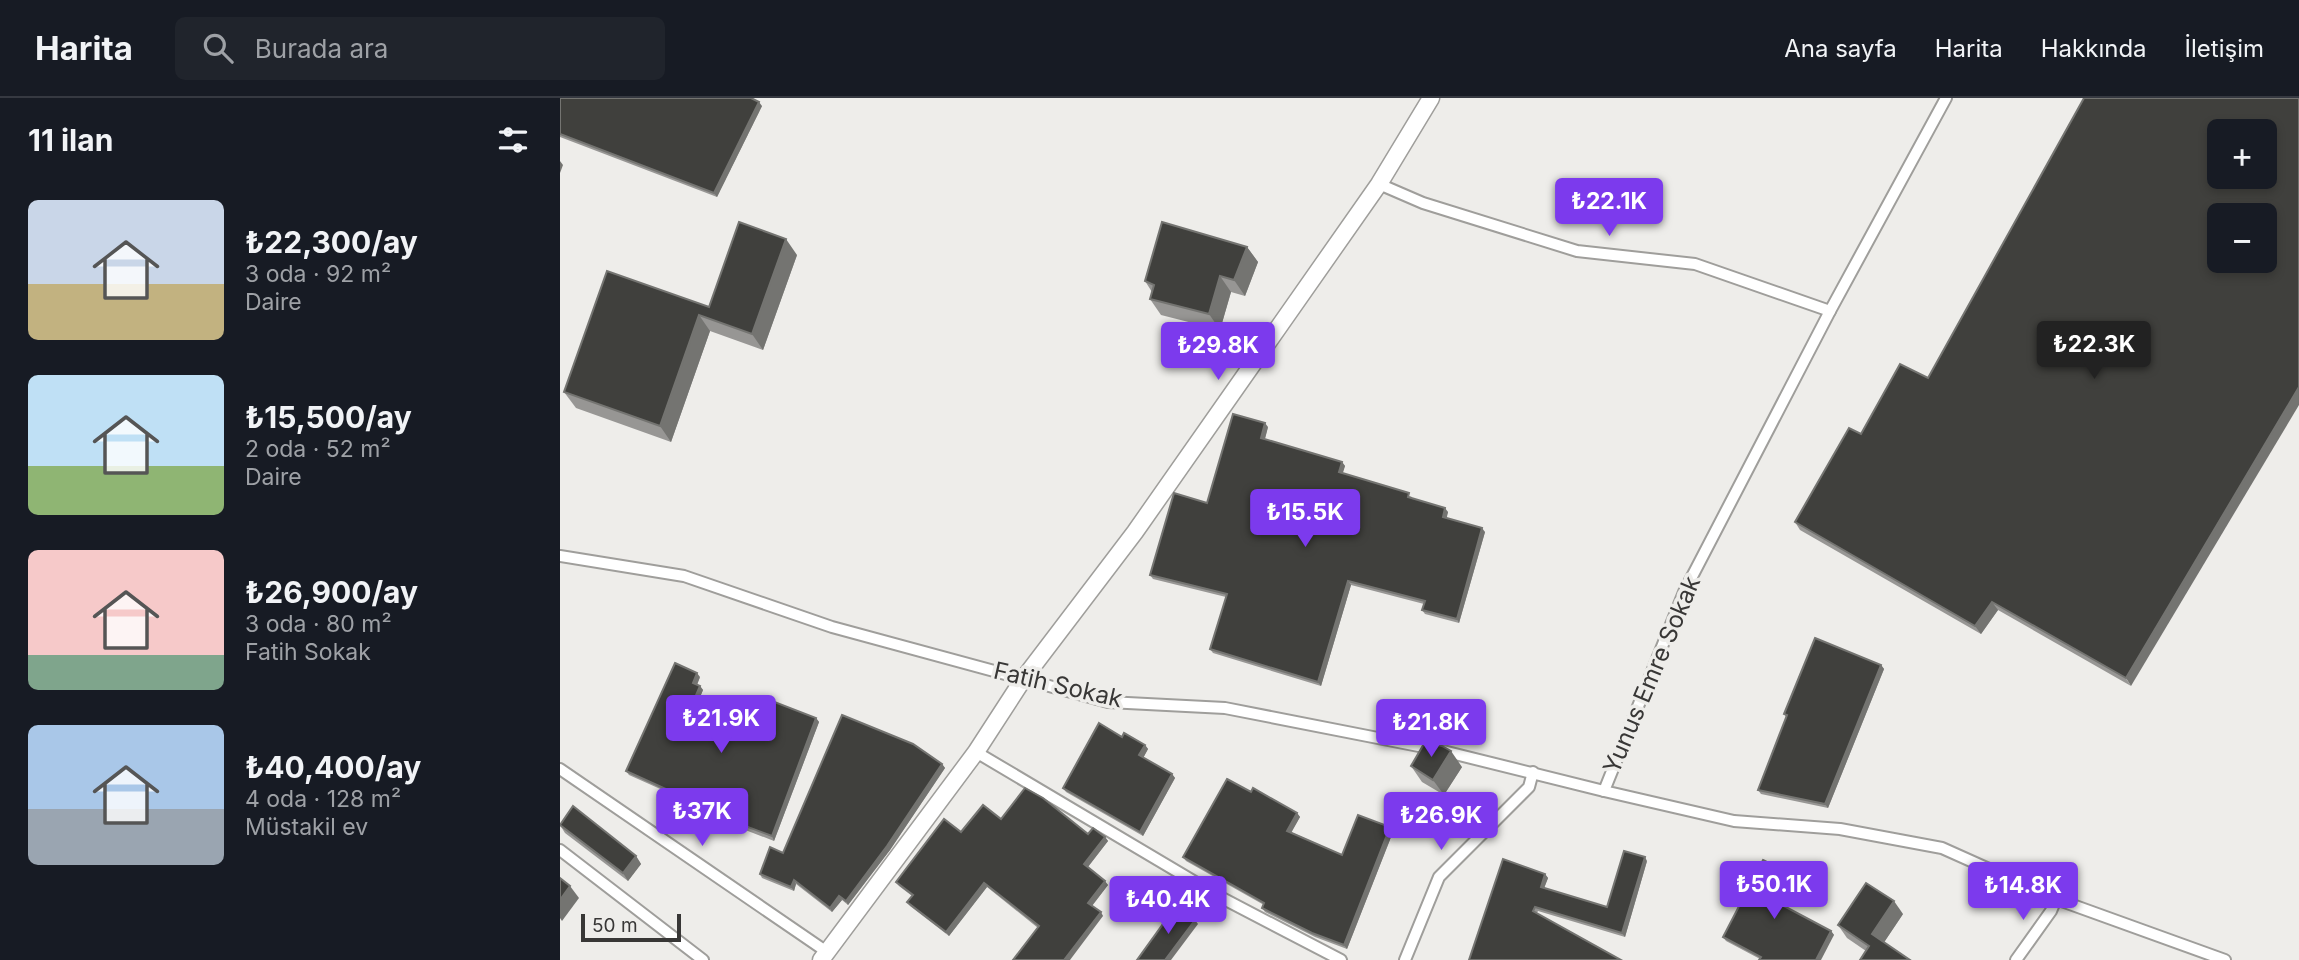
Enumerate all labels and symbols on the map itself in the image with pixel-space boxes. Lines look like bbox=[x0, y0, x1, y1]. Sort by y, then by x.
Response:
pin: ₺22.1K bbox=[1552, 178, 1666, 238]
pin: ₺29.8K bbox=[1161, 322, 1275, 382]
pin: ₺22.3K bbox=[2037, 322, 2151, 381]
pin: ₺15.5K bbox=[1248, 490, 1362, 549]
street label: Yunus Emre Sokak bbox=[1597, 572, 1706, 778]
street label: Fatih Sokak bbox=[991, 656, 1125, 713]
pin: ₺21.9K bbox=[664, 696, 778, 755]
pin: ₺21.8K bbox=[1374, 700, 1488, 759]
pin: ₺37K bbox=[661, 788, 743, 848]
pin: ₺26.9K bbox=[1384, 792, 1498, 852]
pin: ₺50.1K bbox=[1717, 862, 1831, 921]
pin: ₺14.8K bbox=[1966, 862, 2080, 922]
pin: ₺40.4K bbox=[1111, 876, 1225, 936]
scale bar bbox=[581, 911, 681, 943]

